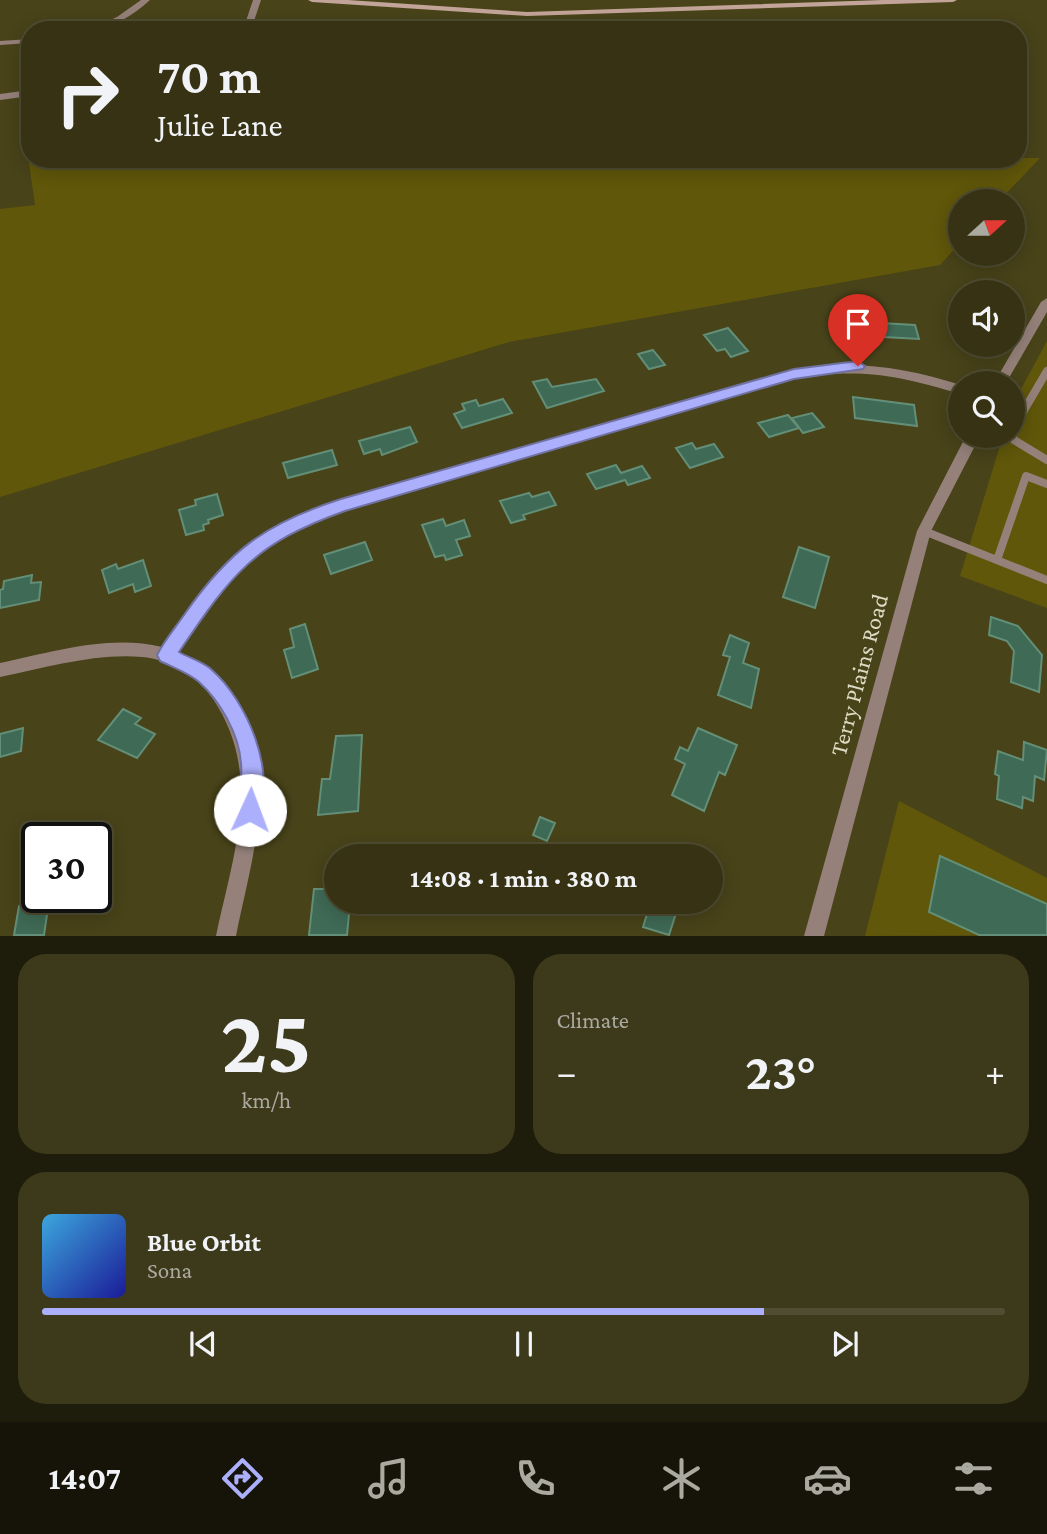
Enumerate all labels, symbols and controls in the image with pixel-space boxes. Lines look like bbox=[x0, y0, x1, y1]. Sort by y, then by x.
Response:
icon: right bbox=[42, 49, 133, 140]
text: 70 m bbox=[157, 49, 261, 104]
text: Julie Lane bbox=[157, 107, 282, 143]
north arrow bbox=[948, 189, 1026, 266]
map controls bbox=[948, 189, 1025, 448]
button: sound bbox=[948, 280, 1025, 357]
pin bbox=[828, 294, 888, 366]
icon: arrive bbox=[839, 305, 877, 343]
button: search bbox=[948, 371, 1025, 448]
street label: Terry Plains Road bbox=[824, 591, 893, 759]
position arrow bbox=[213, 773, 287, 847]
speed limit sign: 30 bbox=[21, 822, 112, 913]
text: 14:08 · 1 min · 380 m bbox=[410, 864, 637, 893]
text: 25 bbox=[221, 990, 312, 1092]
text: Climate bbox=[557, 1007, 629, 1033]
text: 23° bbox=[745, 1042, 816, 1100]
text: − bbox=[557, 1051, 577, 1093]
text: + bbox=[985, 1051, 1005, 1093]
text: km/h bbox=[241, 1087, 291, 1113]
text: Blue Orbit bbox=[147, 1228, 261, 1257]
text: Sona bbox=[147, 1257, 192, 1283]
icon: previous bbox=[184, 1325, 222, 1363]
icon: pause bbox=[505, 1325, 543, 1363]
icon: next bbox=[826, 1325, 864, 1363]
icon: directions bbox=[218, 1454, 267, 1503]
icon: music bbox=[364, 1454, 413, 1503]
icon: phone bbox=[511, 1454, 560, 1503]
icon: climate bbox=[657, 1454, 706, 1503]
icon: car bbox=[803, 1454, 852, 1503]
icon: filters bbox=[949, 1454, 998, 1503]
text: 14:07 bbox=[49, 1460, 121, 1496]

